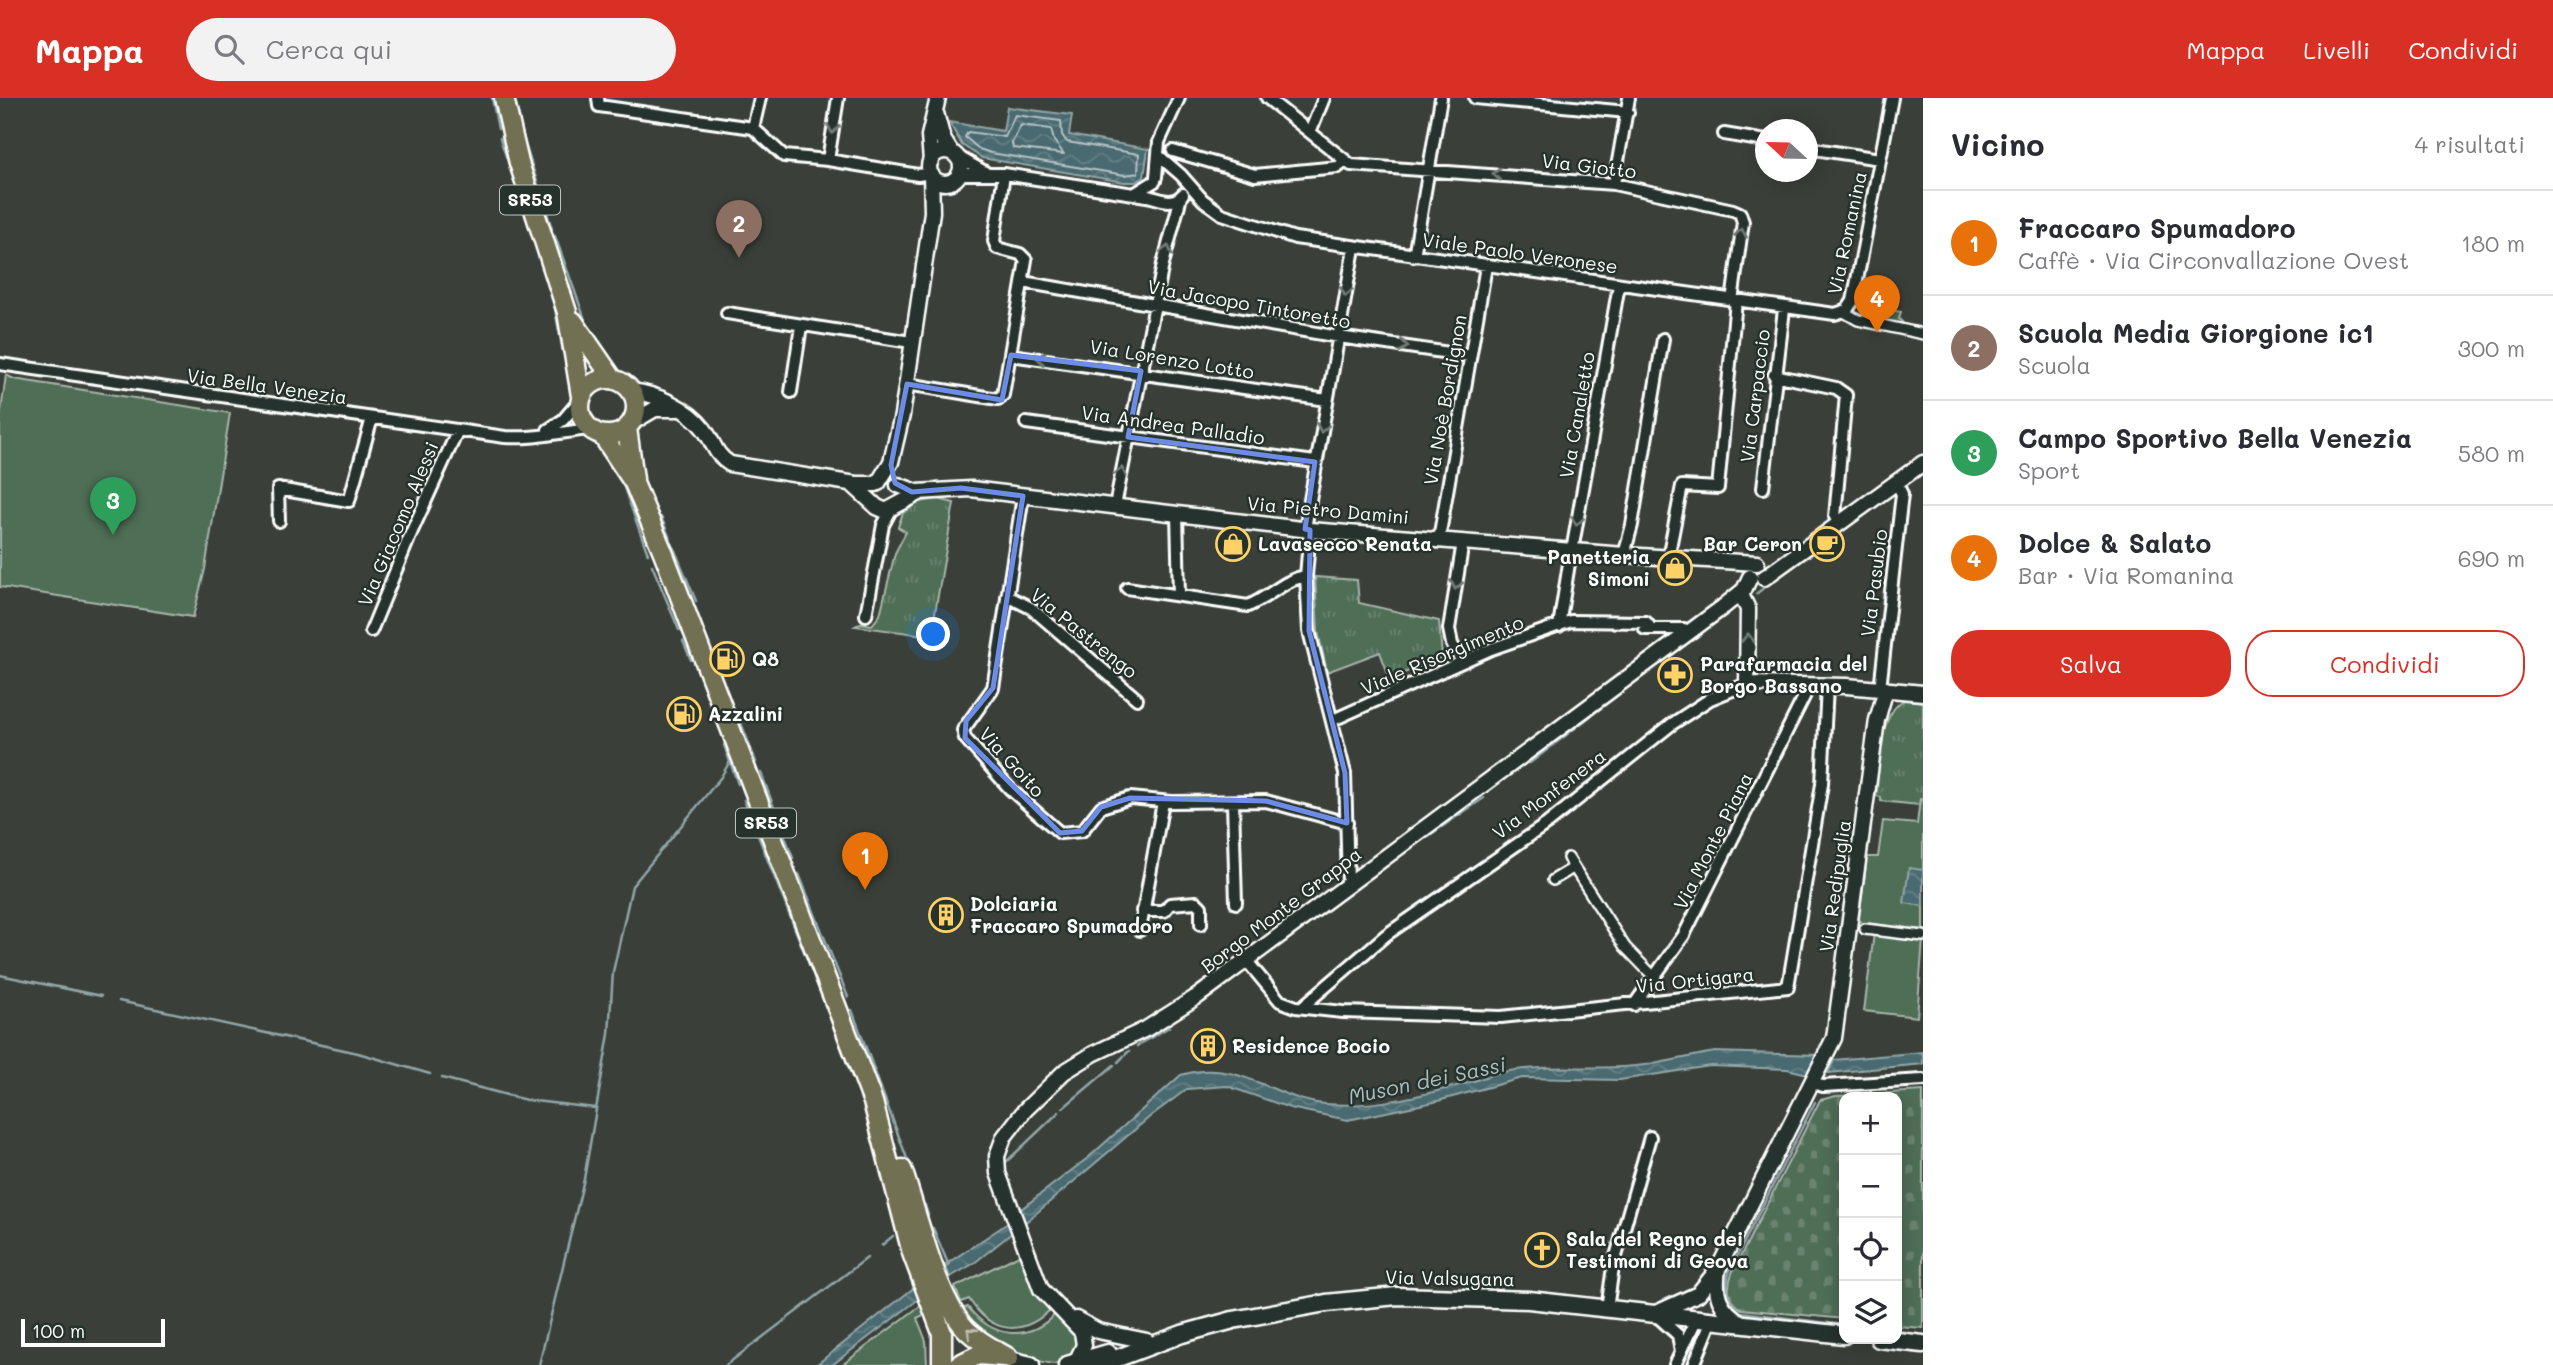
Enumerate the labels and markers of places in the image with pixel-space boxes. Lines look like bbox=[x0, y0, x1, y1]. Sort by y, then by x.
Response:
pin: 2 bbox=[716, 200, 762, 258]
pin: 4 bbox=[1854, 275, 1900, 333]
pin: 3 bbox=[90, 477, 136, 535]
shop icon: Lavasecco Renata bbox=[1214, 525, 1252, 563]
cafe icon: Bar Ceron bbox=[1808, 525, 1846, 563]
place label: Lavasecco Renata bbox=[1258, 531, 1432, 556]
place label: Bar Ceron bbox=[1703, 531, 1802, 556]
place label: Panetteria Simoni bbox=[1547, 544, 1650, 591]
shop icon: Panetteria Simoni bbox=[1656, 549, 1694, 587]
fuel station icon: Q8 bbox=[708, 640, 746, 678]
place label: Q8 bbox=[752, 646, 779, 671]
place label: Parafarmacia del Borgo Bassano bbox=[1700, 651, 1867, 698]
pharmacy icon: Parafarmacia del Borgo Bassano bbox=[1656, 656, 1694, 694]
fuel station icon: Azzalini bbox=[665, 695, 703, 733]
place label: Azzalini bbox=[708, 701, 783, 726]
pin: 1 bbox=[842, 832, 888, 890]
place label: Dolciaria Fraccaro Spumadoro bbox=[970, 891, 1173, 938]
building icon: Dolciaria Fraccaro Spumadoro bbox=[927, 896, 965, 934]
building icon: Residence Bocio bbox=[1189, 1027, 1227, 1065]
place label: Residence Bocio bbox=[1232, 1033, 1390, 1058]
place label: Sala del Regno dei Testimoni di Geova bbox=[1566, 1226, 1749, 1273]
church icon: Sala del Regno dei Testimoni di Geova bbox=[1523, 1231, 1561, 1269]

